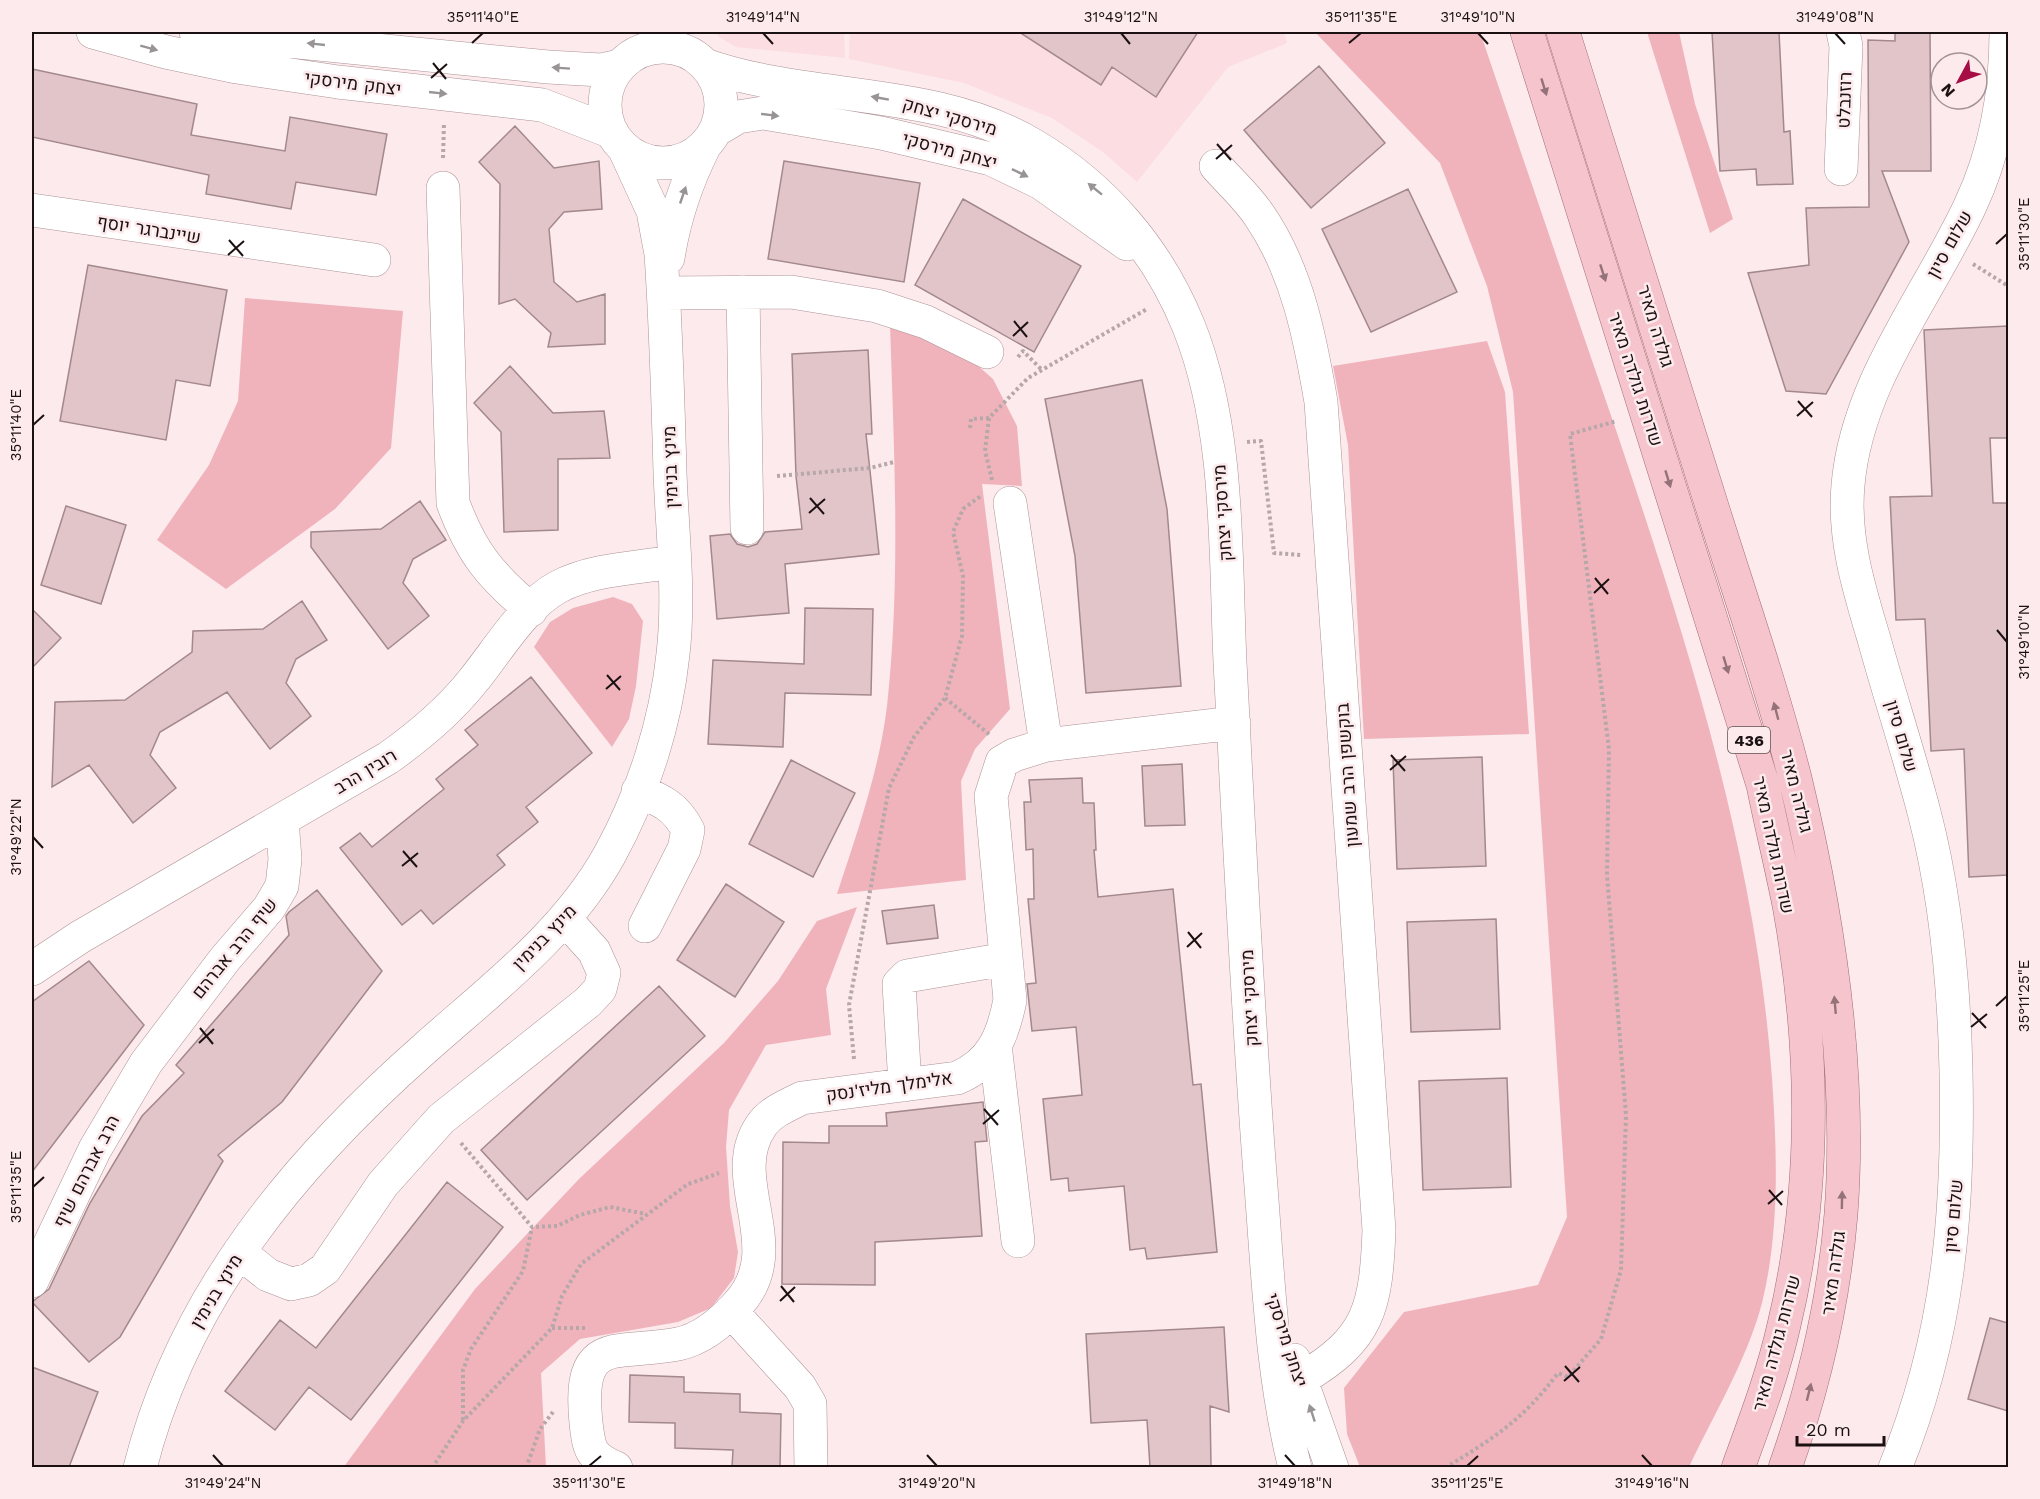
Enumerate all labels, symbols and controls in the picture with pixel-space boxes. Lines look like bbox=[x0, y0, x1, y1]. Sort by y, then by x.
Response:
text: 35°11'40"E bbox=[447, 8, 519, 26]
text: 31°49'14"N bbox=[726, 8, 800, 26]
text: 31°49'12"N bbox=[1084, 8, 1158, 26]
text: 35°11'35"E bbox=[1325, 8, 1397, 26]
text: 31°49'10"N bbox=[1440, 8, 1516, 26]
text: 31°49'08"N bbox=[1796, 8, 1874, 26]
one-way arrow bbox=[307, 39, 326, 49]
one-way arrow bbox=[140, 43, 158, 53]
north arrow bbox=[1929, 51, 1989, 111]
one-way arrow bbox=[552, 63, 571, 73]
street label: יצחק מירסקי bbox=[303, 67, 403, 99]
street label: רוזנבלט bbox=[1833, 71, 1855, 129]
one-way arrow bbox=[1540, 78, 1549, 96]
text: N bbox=[1937, 80, 1959, 101]
one-way arrow bbox=[428, 88, 447, 98]
street label: מירסקי יצחק bbox=[900, 92, 1000, 140]
one-way arrow bbox=[870, 93, 889, 102]
one-way arrow bbox=[761, 110, 780, 120]
street label: יצחק מירסקי bbox=[900, 127, 1000, 173]
one-way arrow bbox=[1012, 168, 1029, 177]
one-way arrow bbox=[1087, 183, 1103, 196]
one-way arrow bbox=[679, 186, 689, 204]
text: 35°11'30"E bbox=[2015, 197, 2033, 271]
street label: שלום סיון bbox=[1922, 207, 1976, 281]
street label: שיינברגר יוסף bbox=[96, 210, 202, 248]
one-way arrow bbox=[1599, 264, 1608, 282]
street label: גולדה מאיר bbox=[1634, 282, 1678, 370]
street label: שדרות גולדה מאיר bbox=[1604, 309, 1668, 449]
text: 35°11'40"E bbox=[7, 389, 25, 461]
street label: מינץ בנימין bbox=[658, 425, 682, 509]
street label: מירסקי יצחק bbox=[1208, 464, 1236, 562]
one-way arrow bbox=[1664, 470, 1673, 488]
text: 31°49'10"N bbox=[2015, 604, 2033, 680]
one-way arrow bbox=[1722, 656, 1731, 674]
street label: שלום סיון bbox=[1882, 698, 1922, 774]
street label: בוקשפן הרב שמעון bbox=[1331, 702, 1363, 848]
one-way arrow bbox=[1771, 702, 1781, 721]
road number: 436 bbox=[1728, 727, 1770, 753]
street label: רובין הרב bbox=[330, 744, 400, 798]
street label: גולדה מאיר bbox=[1777, 747, 1817, 835]
street label: שדרות גולדה מאיר bbox=[1749, 774, 1799, 916]
text: 31°49'22"N bbox=[7, 798, 25, 876]
street label: שיף הרב אברהם bbox=[187, 893, 281, 1003]
street label: מינץ בנימין bbox=[508, 900, 580, 974]
street label: מירסקי יצחק bbox=[1236, 949, 1262, 1047]
text: 35°11'25"E bbox=[2015, 960, 2033, 1032]
one-way arrow bbox=[1830, 996, 1840, 1015]
street label: אלימלך מליז'נסק bbox=[824, 1067, 954, 1105]
street label: הרב אברהם שיף bbox=[49, 1111, 123, 1231]
text: 35°11'35"E bbox=[7, 1151, 25, 1223]
street label: שלום סיון bbox=[1939, 1178, 1967, 1254]
one-way arrow bbox=[1837, 1190, 1846, 1209]
street label: גולדה מאיר bbox=[1817, 1229, 1849, 1316]
street label: מינץ בנימין bbox=[186, 1250, 246, 1332]
street label: שדרות גולדה מאיר bbox=[1748, 1273, 1804, 1413]
street label: יצחק מירסקי bbox=[1262, 1290, 1312, 1390]
one-way arrow bbox=[1805, 1383, 1815, 1401]
one-way arrow bbox=[1306, 1404, 1316, 1422]
scale bar bbox=[1797, 1409, 1884, 1447]
text: 20 m bbox=[1806, 1419, 1851, 1440]
text: 31°49'24"N bbox=[185, 1474, 261, 1492]
text: 35°11'30"E bbox=[552, 1474, 626, 1492]
text: 31°49'20"N bbox=[898, 1474, 976, 1492]
text: 31°49'18"N bbox=[1257, 1474, 1333, 1492]
text: 35°11'25"E bbox=[1431, 1474, 1503, 1492]
text: 31°49'16"N bbox=[1614, 1474, 1690, 1492]

